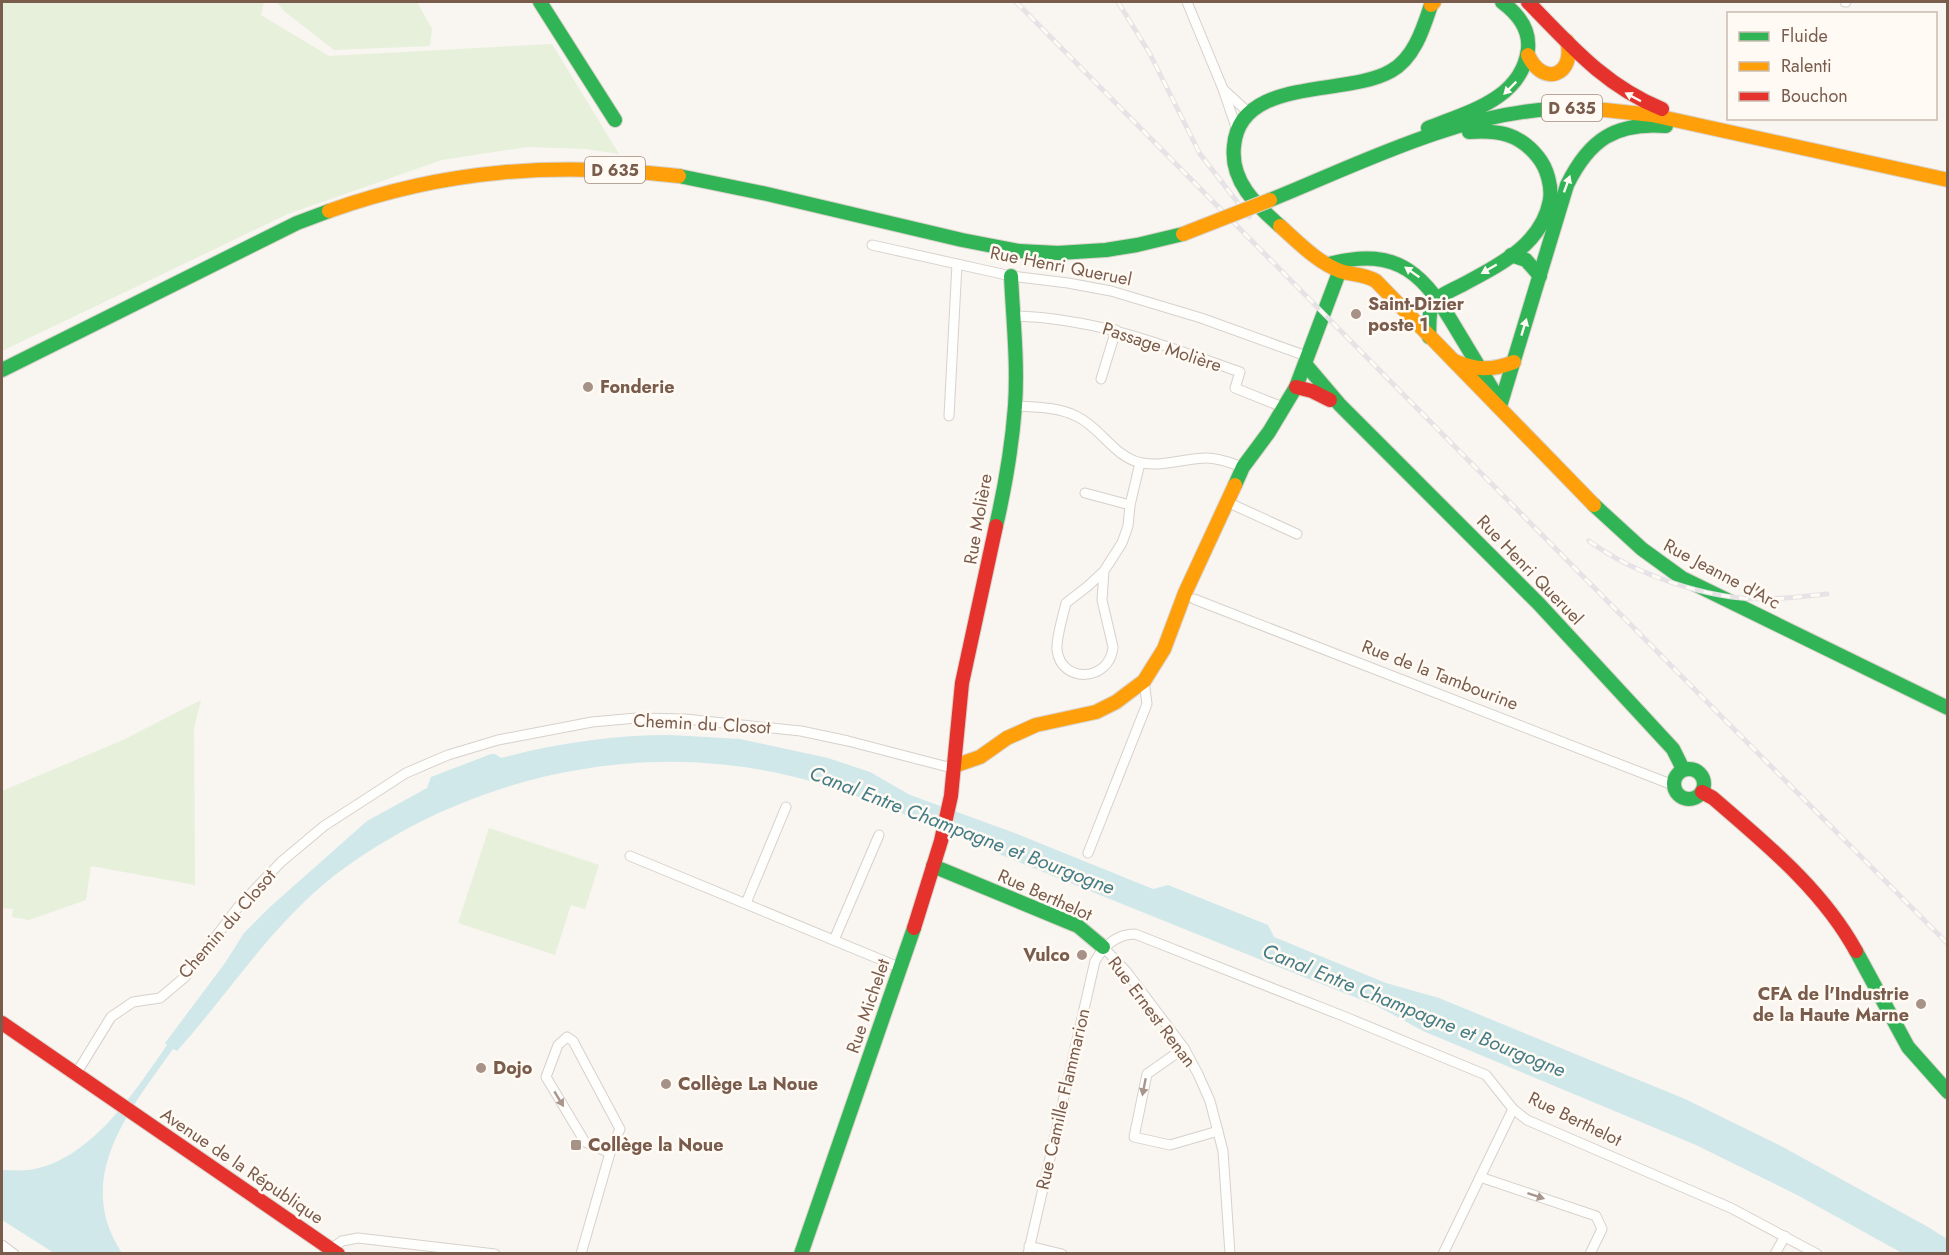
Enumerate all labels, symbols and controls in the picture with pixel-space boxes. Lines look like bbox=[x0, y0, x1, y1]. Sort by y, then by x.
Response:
legend bbox=[1727, 12, 1937, 120]
text: Fluide bbox=[1781, 23, 1828, 49]
text: Ralenti bbox=[1781, 53, 1832, 79]
one-way arrow bbox=[1503, 80, 1517, 94]
text: Bouchon bbox=[1781, 83, 1848, 109]
one-way arrow bbox=[1624, 92, 1641, 102]
road number: D 635 bbox=[1542, 95, 1602, 121]
road number: D 635 bbox=[585, 157, 645, 183]
one-way arrow bbox=[1563, 175, 1573, 193]
street label: Rue Henri Queruel bbox=[988, 239, 1134, 293]
one-way arrow bbox=[1480, 263, 1497, 273]
one-way arrow bbox=[1405, 266, 1421, 278]
place label: Saint-Dizier poste 1 bbox=[1368, 291, 1465, 338]
marker: Saint-Dizier poste 1 bbox=[1349, 307, 1363, 321]
street label: Passage Molière bbox=[1099, 316, 1225, 378]
one-way arrow bbox=[1520, 318, 1529, 336]
place label: Fonderie bbox=[600, 374, 674, 400]
marker: Fonderie bbox=[581, 380, 595, 394]
street label: Rue Molière bbox=[957, 472, 999, 566]
street label: Rue Henri Queruel bbox=[1471, 509, 1589, 631]
street label: Rue Jeanne d'Arc bbox=[1659, 532, 1785, 616]
street label: Rue de la Tambourine bbox=[1358, 633, 1522, 717]
street label: Chemin du Closot bbox=[633, 707, 772, 741]
water label: Canal Entre Champagne et Bourgogne bbox=[805, 759, 1119, 902]
street label: Chemin du Closot bbox=[172, 863, 282, 984]
street label: Rue Berthelot bbox=[994, 863, 1097, 928]
water label: Canal Entre Champagne et Bourgogne bbox=[1258, 936, 1570, 1085]
place label: Vulco bbox=[1022, 942, 1070, 968]
marker: Vulco bbox=[1075, 948, 1089, 962]
street label: Rue Ernest Renan bbox=[1102, 951, 1202, 1073]
street label: Rue Michelet bbox=[840, 955, 897, 1057]
place label: CFA de l'Industrie de la Haute Marne bbox=[1753, 981, 1909, 1028]
marker: CFA de l'Industrie de la Haute Marne bbox=[1914, 997, 1928, 1011]
street label: Rue Camille Flammarion bbox=[1029, 1006, 1097, 1192]
place label: Dojo bbox=[493, 1055, 533, 1081]
marker: Dojo bbox=[474, 1061, 488, 1075]
place label: Collège La Noue bbox=[678, 1071, 818, 1097]
marker: Collège La Noue bbox=[659, 1077, 673, 1091]
one-way arrow bbox=[1139, 1078, 1148, 1097]
street label: Rue Berthelot bbox=[1524, 1085, 1627, 1153]
one-way arrow bbox=[554, 1091, 564, 1108]
street label: Avenue de la République bbox=[155, 1102, 329, 1230]
place label: Collège la Noue bbox=[588, 1132, 724, 1158]
marker: Collège la Noue bbox=[569, 1138, 583, 1152]
one-way arrow bbox=[1527, 1192, 1545, 1201]

